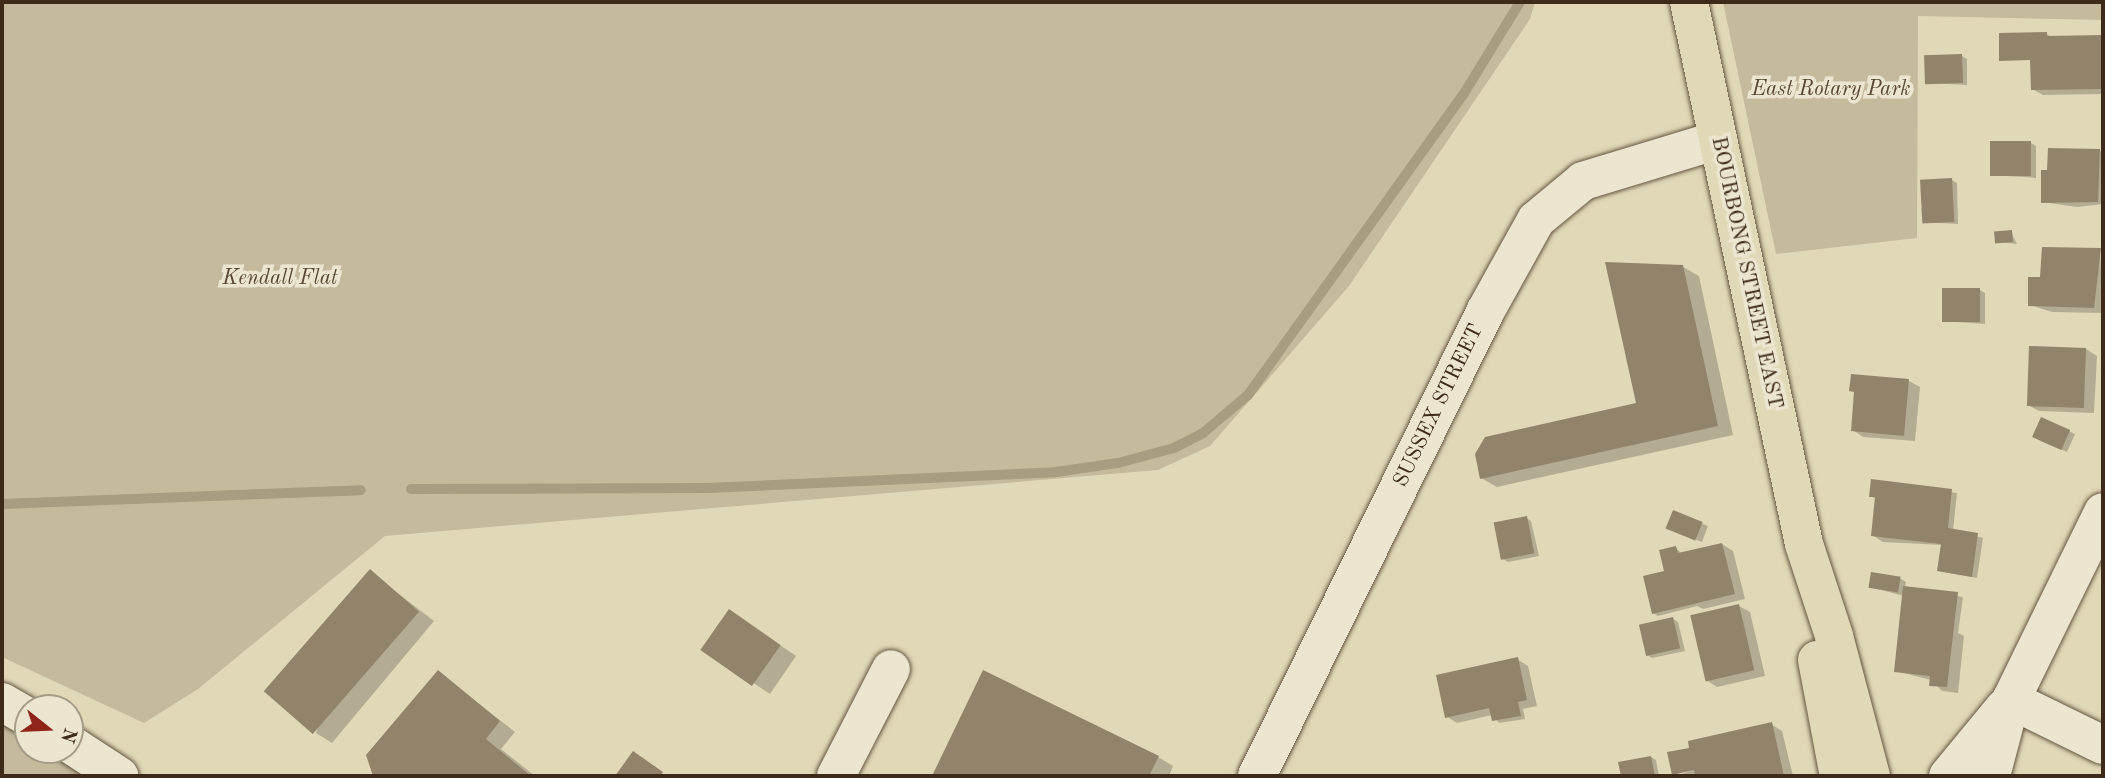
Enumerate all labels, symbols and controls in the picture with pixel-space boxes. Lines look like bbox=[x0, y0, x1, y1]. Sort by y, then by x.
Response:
park label: East Rotary Park bbox=[1751, 77, 1911, 103]
street label: BOURBONG STREET EAST bbox=[1705, 135, 1787, 411]
park label: Kendall Flat bbox=[222, 266, 338, 292]
street label: SUSSEX STREET bbox=[1389, 320, 1489, 492]
north arrow bbox=[14, 694, 84, 764]
text: N bbox=[56, 725, 79, 745]

